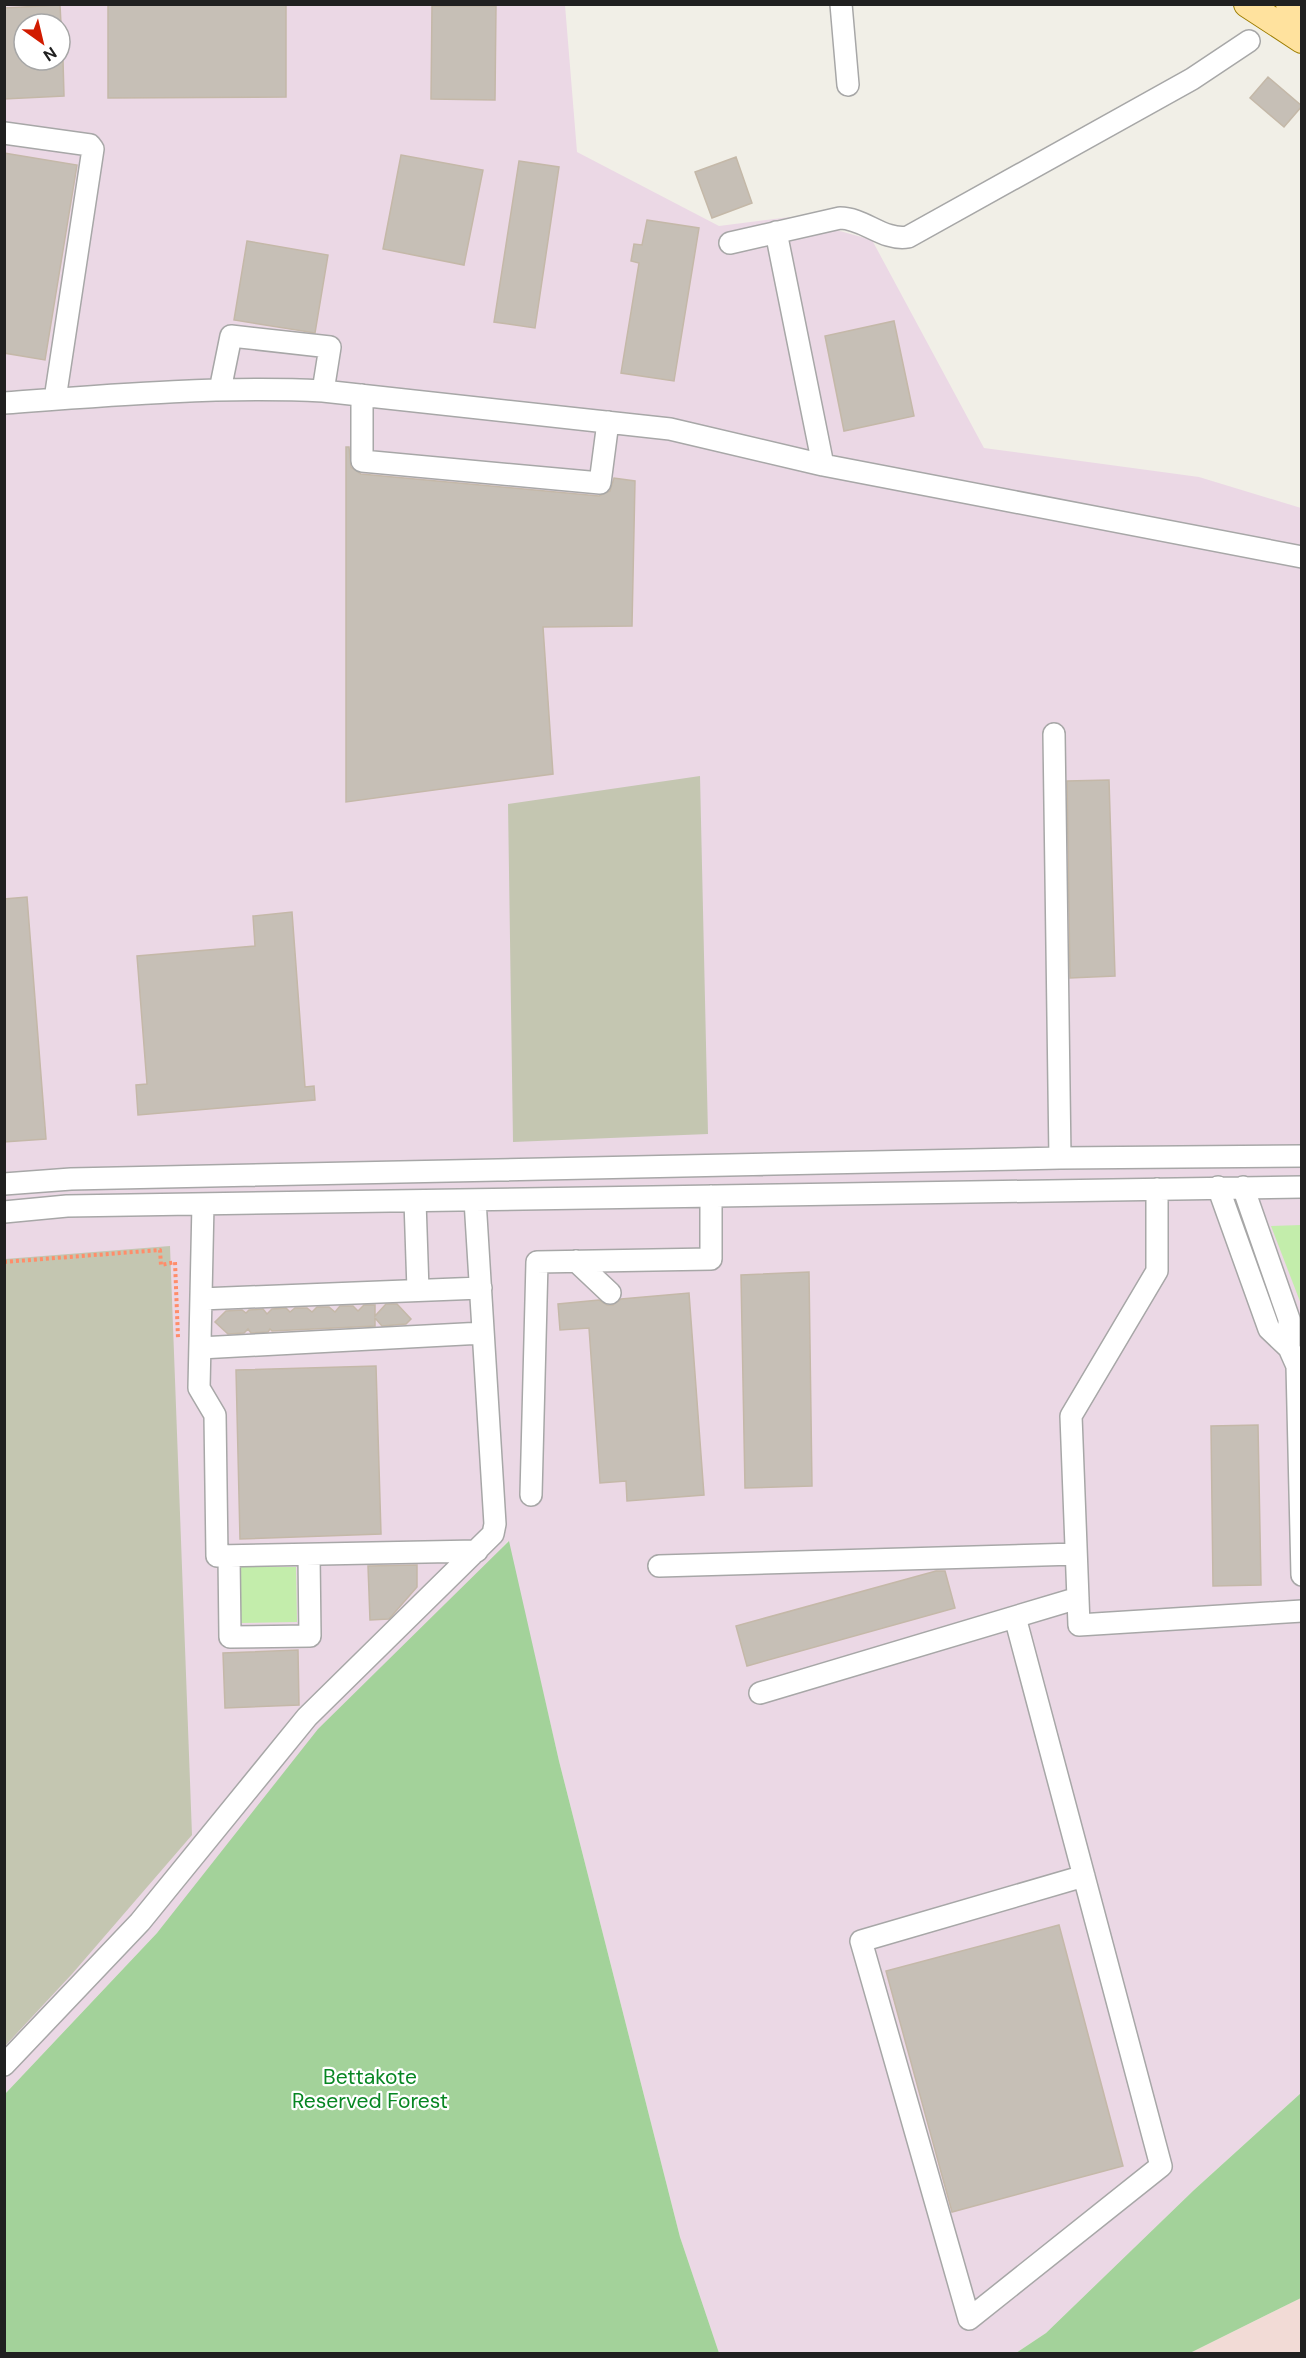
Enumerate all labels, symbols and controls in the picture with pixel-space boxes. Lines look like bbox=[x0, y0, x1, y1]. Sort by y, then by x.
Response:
north arrow bbox=[12, 12, 72, 72]
text: N bbox=[39, 42, 61, 66]
park label: Bettakote Reserved Forest bbox=[292, 2063, 448, 2115]

